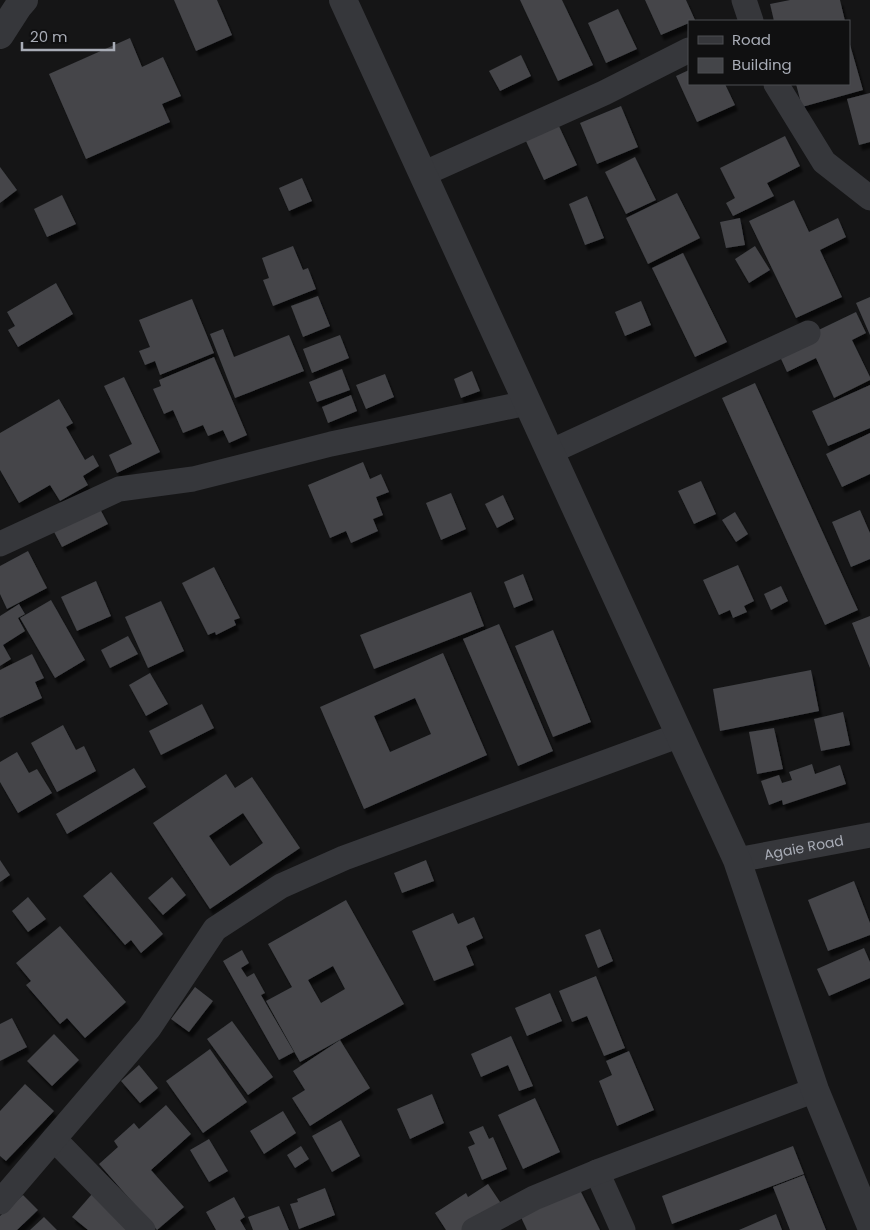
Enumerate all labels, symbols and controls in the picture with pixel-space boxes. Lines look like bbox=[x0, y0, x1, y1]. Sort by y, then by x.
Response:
scale bar bbox=[22, 20, 115, 52]
legend bbox=[688, 20, 850, 85]
text: 20 m bbox=[30, 26, 68, 47]
text: Road bbox=[732, 29, 771, 50]
text: Building bbox=[732, 54, 792, 75]
street label: Agaie Road bbox=[762, 830, 845, 865]

